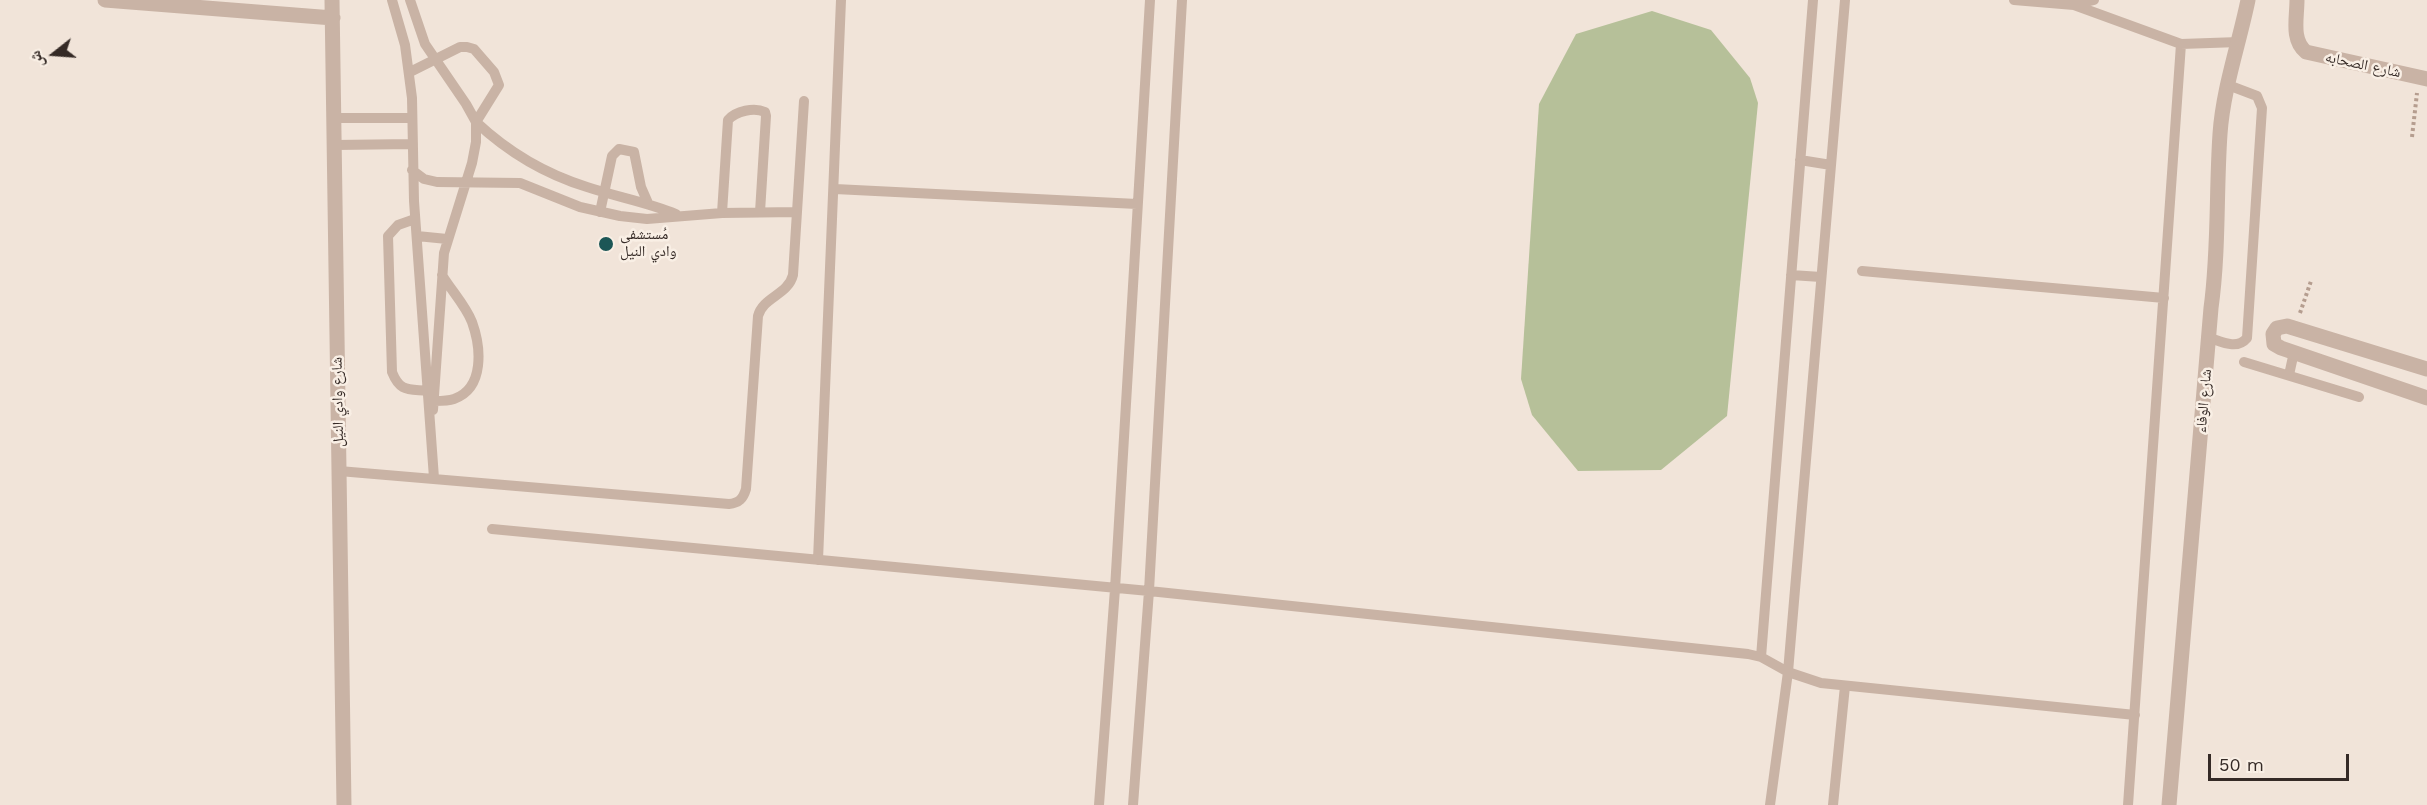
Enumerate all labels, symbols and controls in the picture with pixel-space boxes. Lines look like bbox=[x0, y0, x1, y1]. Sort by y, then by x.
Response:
north arrow bbox=[24, 24, 84, 84]
street label: شارع الصحابه bbox=[2324, 48, 2402, 82]
text: ش bbox=[25, 49, 48, 70]
place label: مُستشفى وادي النيل bbox=[620, 226, 677, 261]
marker: مُستشفى وادي النيل bbox=[597, 235, 615, 253]
street label: شارع وادي النيل bbox=[328, 357, 348, 447]
street label: شارع الوفاء bbox=[2192, 368, 2216, 434]
scale bar bbox=[2211, 742, 2352, 780]
text: 50 m bbox=[2219, 754, 2264, 775]

